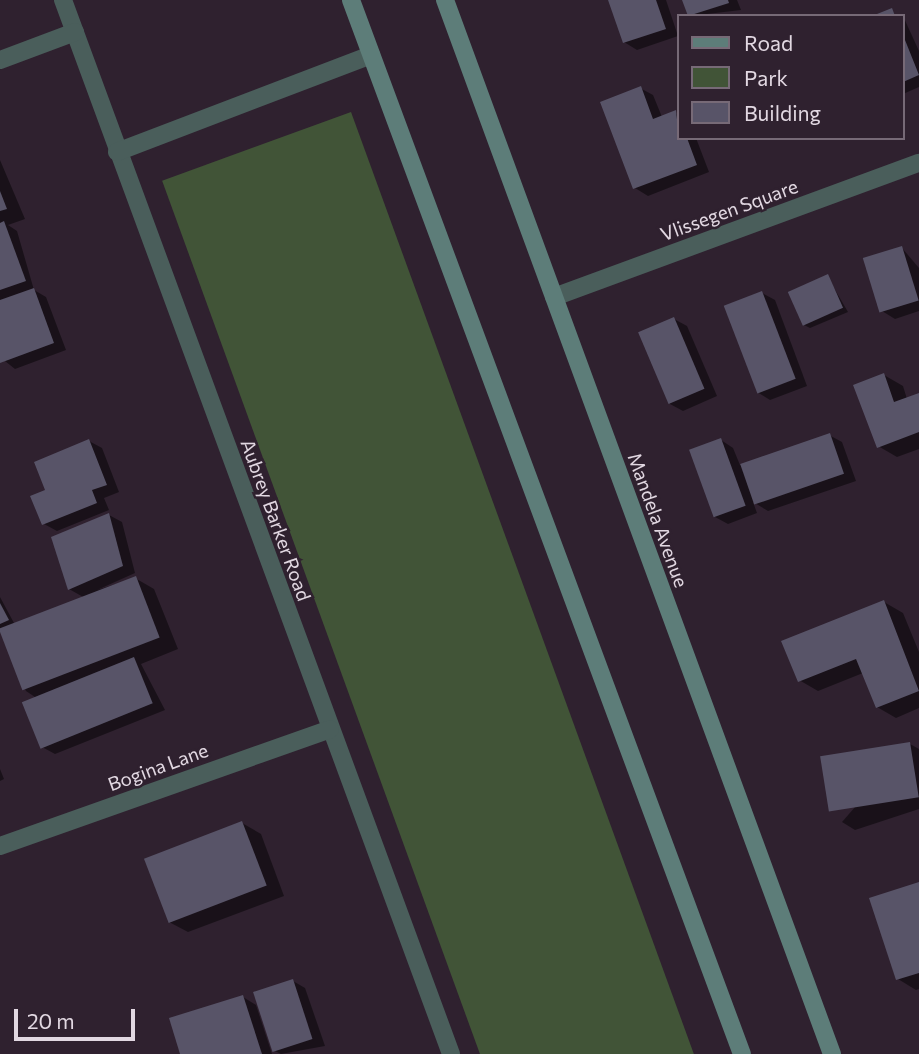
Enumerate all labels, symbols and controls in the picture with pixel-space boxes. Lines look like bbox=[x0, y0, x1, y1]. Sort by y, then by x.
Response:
legend bbox=[678, 14, 905, 140]
text: Road bbox=[744, 30, 793, 55]
text: Park bbox=[744, 65, 788, 90]
text: Building bbox=[744, 100, 821, 125]
street label: Vlissegen Square bbox=[657, 175, 801, 245]
street label: Aubrey Barker Road bbox=[236, 436, 316, 604]
street label: Mandela Avenue bbox=[623, 450, 693, 590]
street label: Bogina Lane bbox=[105, 738, 211, 796]
scale bar bbox=[18, 995, 138, 1038]
text: 20 m bbox=[27, 1008, 75, 1033]

